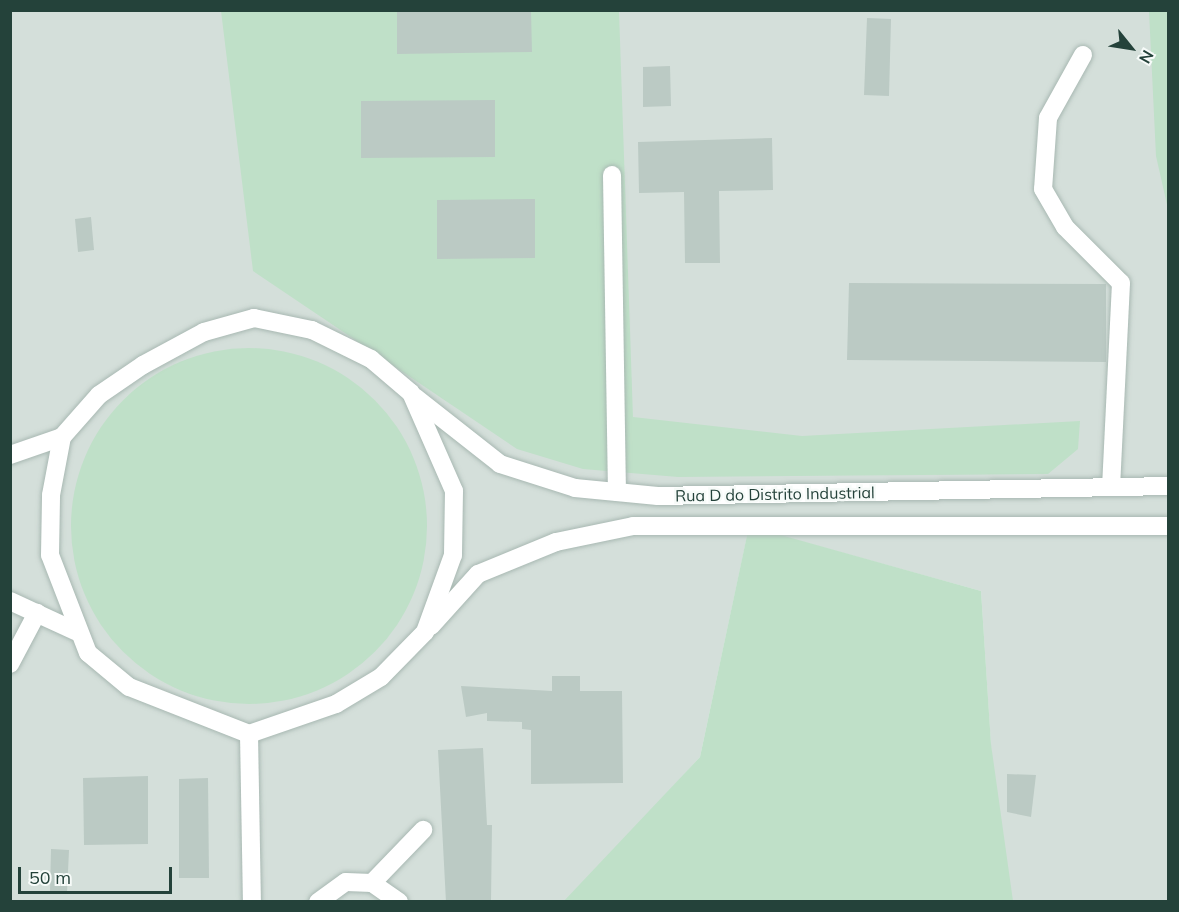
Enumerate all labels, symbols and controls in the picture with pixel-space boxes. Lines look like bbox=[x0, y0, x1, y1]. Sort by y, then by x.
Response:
north arrow bbox=[1101, 18, 1161, 78]
text: N bbox=[1135, 47, 1158, 67]
street label: Rua D do Distrito Industrial bbox=[675, 483, 875, 505]
scale bar bbox=[21, 855, 176, 893]
text: 50 m bbox=[29, 866, 71, 889]

